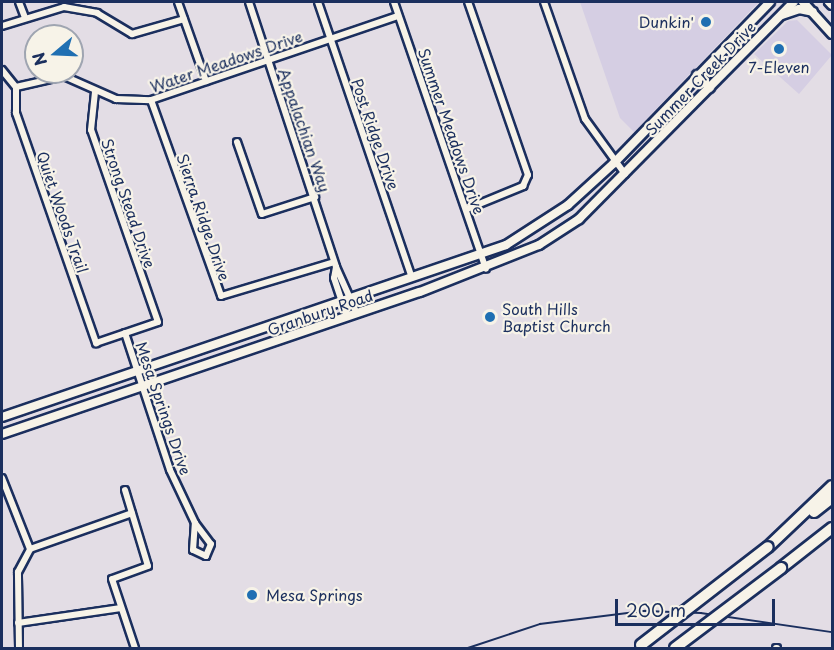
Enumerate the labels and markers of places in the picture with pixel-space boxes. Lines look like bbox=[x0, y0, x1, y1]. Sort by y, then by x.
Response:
place label: Dunkin' bbox=[639, 13, 694, 31]
marker: Dunkin' bbox=[699, 15, 713, 29]
marker: 7-Eleven bbox=[772, 42, 786, 56]
place label: 7-Eleven bbox=[748, 58, 810, 76]
place label: South Hills Baptist Church bbox=[502, 299, 611, 334]
marker: South Hills Baptist Church bbox=[483, 310, 497, 324]
marker: Mesa Springs bbox=[243, 586, 261, 604]
place label: Mesa Springs bbox=[266, 586, 362, 604]

